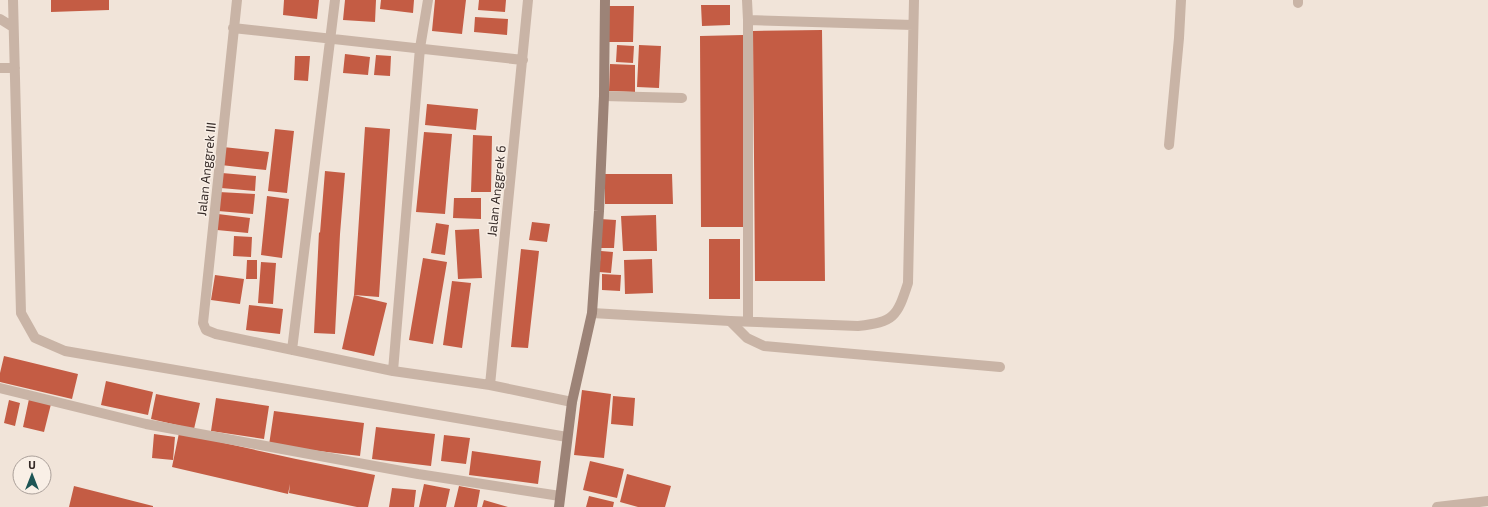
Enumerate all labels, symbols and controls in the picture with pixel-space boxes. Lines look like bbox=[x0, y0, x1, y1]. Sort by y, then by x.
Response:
street label: Jalan Anggrek III bbox=[193, 121, 219, 217]
street label: Jalan Anggrek 6 bbox=[483, 145, 509, 237]
north arrow bbox=[12, 455, 52, 495]
text: U bbox=[28, 458, 36, 471]

